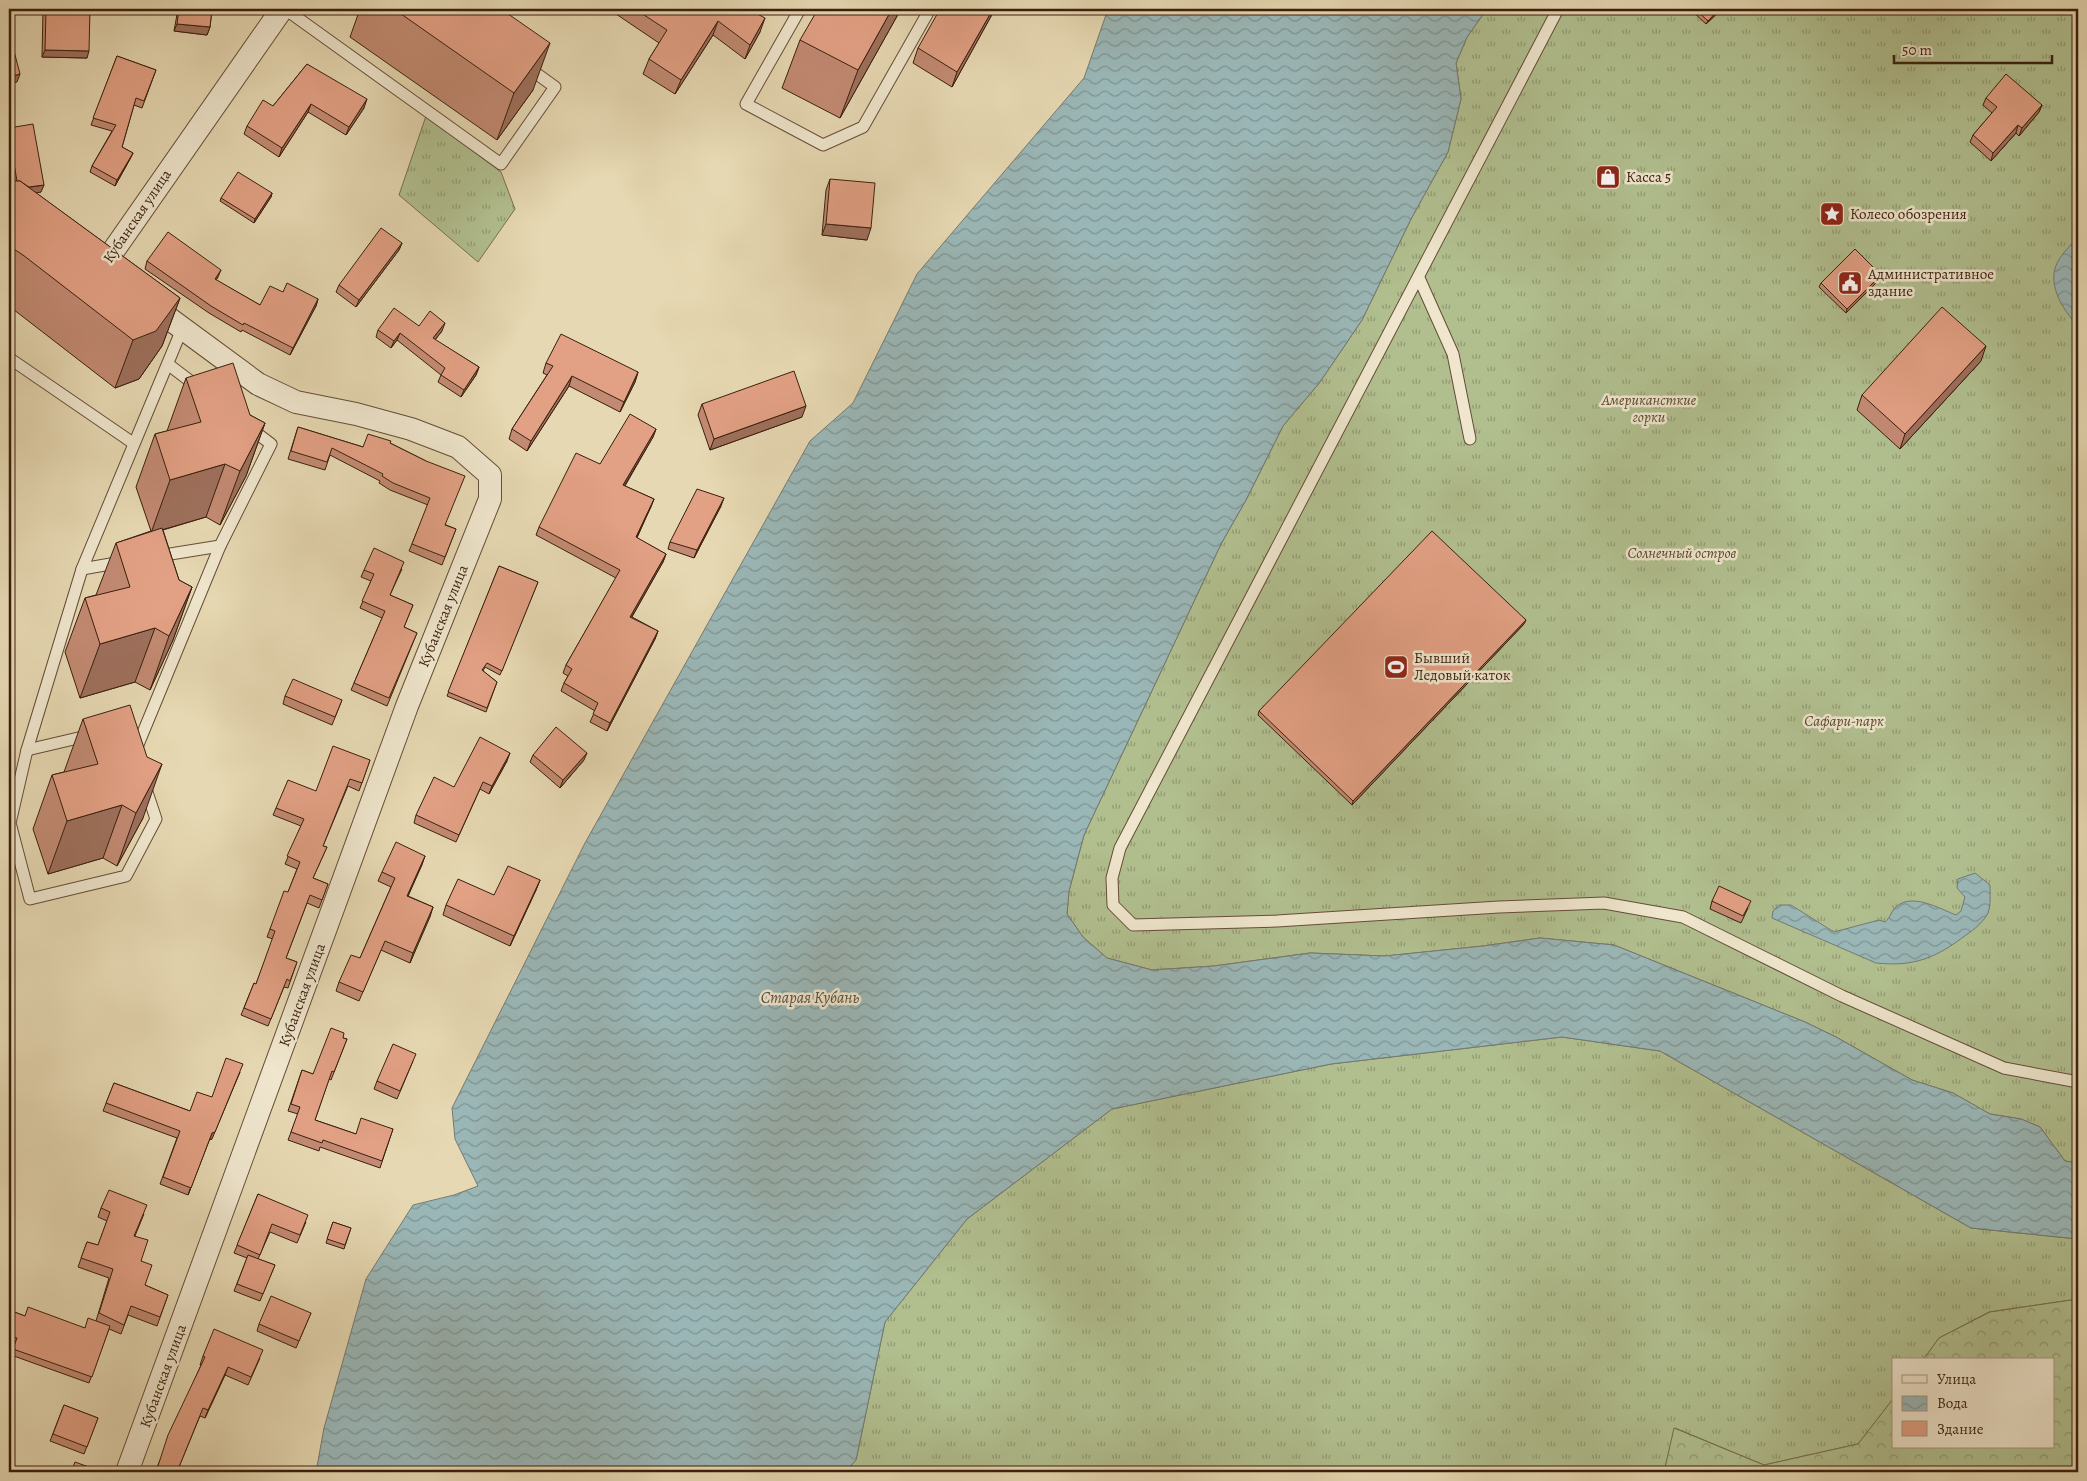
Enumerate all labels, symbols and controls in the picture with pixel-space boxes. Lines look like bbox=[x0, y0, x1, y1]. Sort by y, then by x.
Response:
scale bar bbox=[1894, 32, 2052, 64]
text: 50 m bbox=[1902, 40, 1932, 60]
shop icon: Касса 5 bbox=[1595, 164, 1621, 190]
street label: Кубанская улица bbox=[98, 165, 176, 267]
place label: Касса 5 bbox=[1626, 167, 1671, 187]
place icon: Колесо обозрения bbox=[1819, 201, 1845, 227]
place label: Колесо обозрения bbox=[1850, 204, 1967, 224]
place label: Административное здание bbox=[1867, 264, 1994, 301]
public building icon: Административное здание bbox=[1837, 270, 1863, 296]
park label: Американсткие горки bbox=[1601, 390, 1697, 427]
park label: Солнечный остров bbox=[1628, 543, 1737, 563]
street label: Кубанская улица bbox=[413, 562, 473, 670]
place label: Бывший Ледовый каток bbox=[1414, 648, 1511, 685]
sports icon: Бывший Ледовый каток bbox=[1383, 654, 1409, 680]
park label: Сафари-парк bbox=[1804, 711, 1884, 731]
street label: Кубанская улица bbox=[274, 940, 330, 1050]
water label: Старая Кубань bbox=[761, 987, 860, 1009]
street label: Кубанская улица bbox=[135, 1321, 191, 1431]
legend bbox=[1892, 1358, 2054, 1448]
text: Улица bbox=[1937, 1369, 1976, 1389]
text: Вода bbox=[1937, 1393, 1968, 1413]
text: Здание bbox=[1937, 1419, 1984, 1439]

